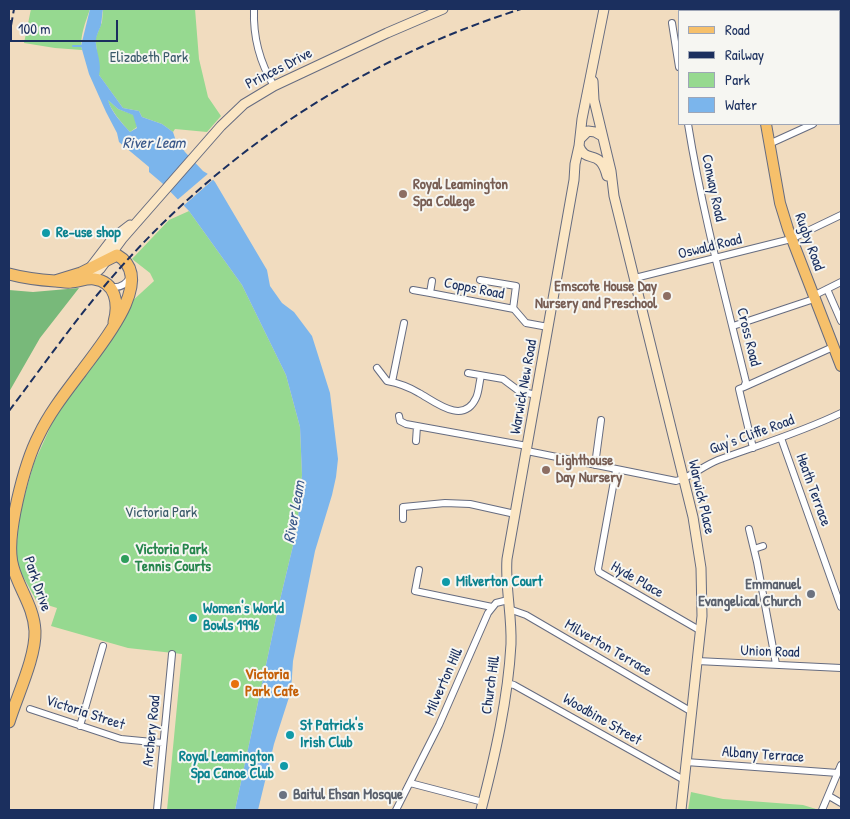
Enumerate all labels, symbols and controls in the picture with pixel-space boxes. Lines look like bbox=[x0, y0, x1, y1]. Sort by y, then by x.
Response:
scale bar bbox=[12, 10, 120, 42]
legend bbox=[678, 10, 840, 125]
text: 100 m bbox=[18, 18, 51, 39]
text: Road bbox=[725, 19, 750, 40]
text: Railway bbox=[725, 44, 764, 65]
street label: Princes Drive bbox=[243, 45, 315, 93]
park label: Elizabeth Park bbox=[110, 49, 188, 67]
text: Park bbox=[725, 69, 750, 90]
text: Water bbox=[725, 94, 757, 115]
water label: River Leam bbox=[123, 134, 185, 154]
street label: Conway Road bbox=[697, 153, 729, 223]
place label: Royal Leamington Spa College bbox=[413, 176, 508, 211]
marker: Royal Leamington Spa College bbox=[397, 188, 409, 200]
street label: Rugby Road bbox=[790, 211, 828, 273]
place label: Re-use shop bbox=[56, 224, 121, 242]
marker: Re-use shop bbox=[40, 227, 52, 239]
street label: Oswald Road bbox=[676, 230, 744, 264]
street label: Copps Road bbox=[442, 274, 506, 304]
place label: Emscote House Day Nursery and Preschool bbox=[535, 278, 657, 313]
marker: Emscote House Day Nursery and Preschool bbox=[661, 290, 673, 302]
street label: Cross Road bbox=[732, 306, 764, 368]
street label: Warwick New Road bbox=[507, 338, 541, 436]
street label: Guy's Cliffe Road bbox=[707, 411, 797, 459]
street label: Heath Terrace bbox=[792, 451, 834, 529]
place label: Lighthouse Day Nursery bbox=[556, 452, 622, 487]
street label: Warwick Place bbox=[684, 458, 718, 536]
marker: Lighthouse Day Nursery bbox=[540, 464, 552, 476]
water label: River Leam bbox=[280, 479, 310, 545]
park label: Victoria Park bbox=[125, 504, 197, 522]
place label: Victoria Park Tennis Courts bbox=[135, 541, 211, 576]
marker: Victoria Park Tennis Courts bbox=[119, 553, 131, 565]
street label: Park Drive bbox=[19, 554, 55, 614]
street label: Hyde Place bbox=[608, 558, 666, 602]
place label: Milverton Court bbox=[456, 573, 543, 591]
marker: Milverton Court bbox=[440, 576, 452, 588]
place label: Emmanuel Evangelical Church bbox=[698, 576, 801, 611]
marker: Emmanuel Evangelical Church bbox=[805, 588, 817, 600]
place label: Women's World Bowls 1996 bbox=[203, 600, 284, 635]
marker: Women's World Bowls 1996 bbox=[187, 612, 199, 624]
street label: Milverton Terrace bbox=[561, 616, 655, 680]
street label: Union Road bbox=[740, 642, 800, 662]
street label: Milverton Hill bbox=[421, 645, 467, 719]
street label: Church Hill bbox=[478, 655, 504, 715]
place label: Victoria Park Cafe bbox=[245, 666, 299, 701]
marker: Victoria Park Cafe bbox=[229, 678, 241, 690]
street label: Woodbine Street bbox=[559, 690, 645, 750]
street label: Victoria Street bbox=[43, 692, 127, 734]
street label: Archery Road bbox=[139, 695, 165, 767]
place label: St Patrick's Irish Club bbox=[300, 717, 363, 752]
marker: St Patrick's Irish Club bbox=[284, 729, 296, 741]
street label: Albany Terrace bbox=[721, 743, 805, 767]
place label: Royal Leamington Spa Canoe Club bbox=[179, 748, 274, 783]
marker: Royal Leamington Spa Canoe Club bbox=[278, 760, 290, 772]
place label: Baitul Ehsan Mosque bbox=[293, 786, 403, 804]
marker: Baitul Ehsan Mosque bbox=[277, 789, 289, 801]

